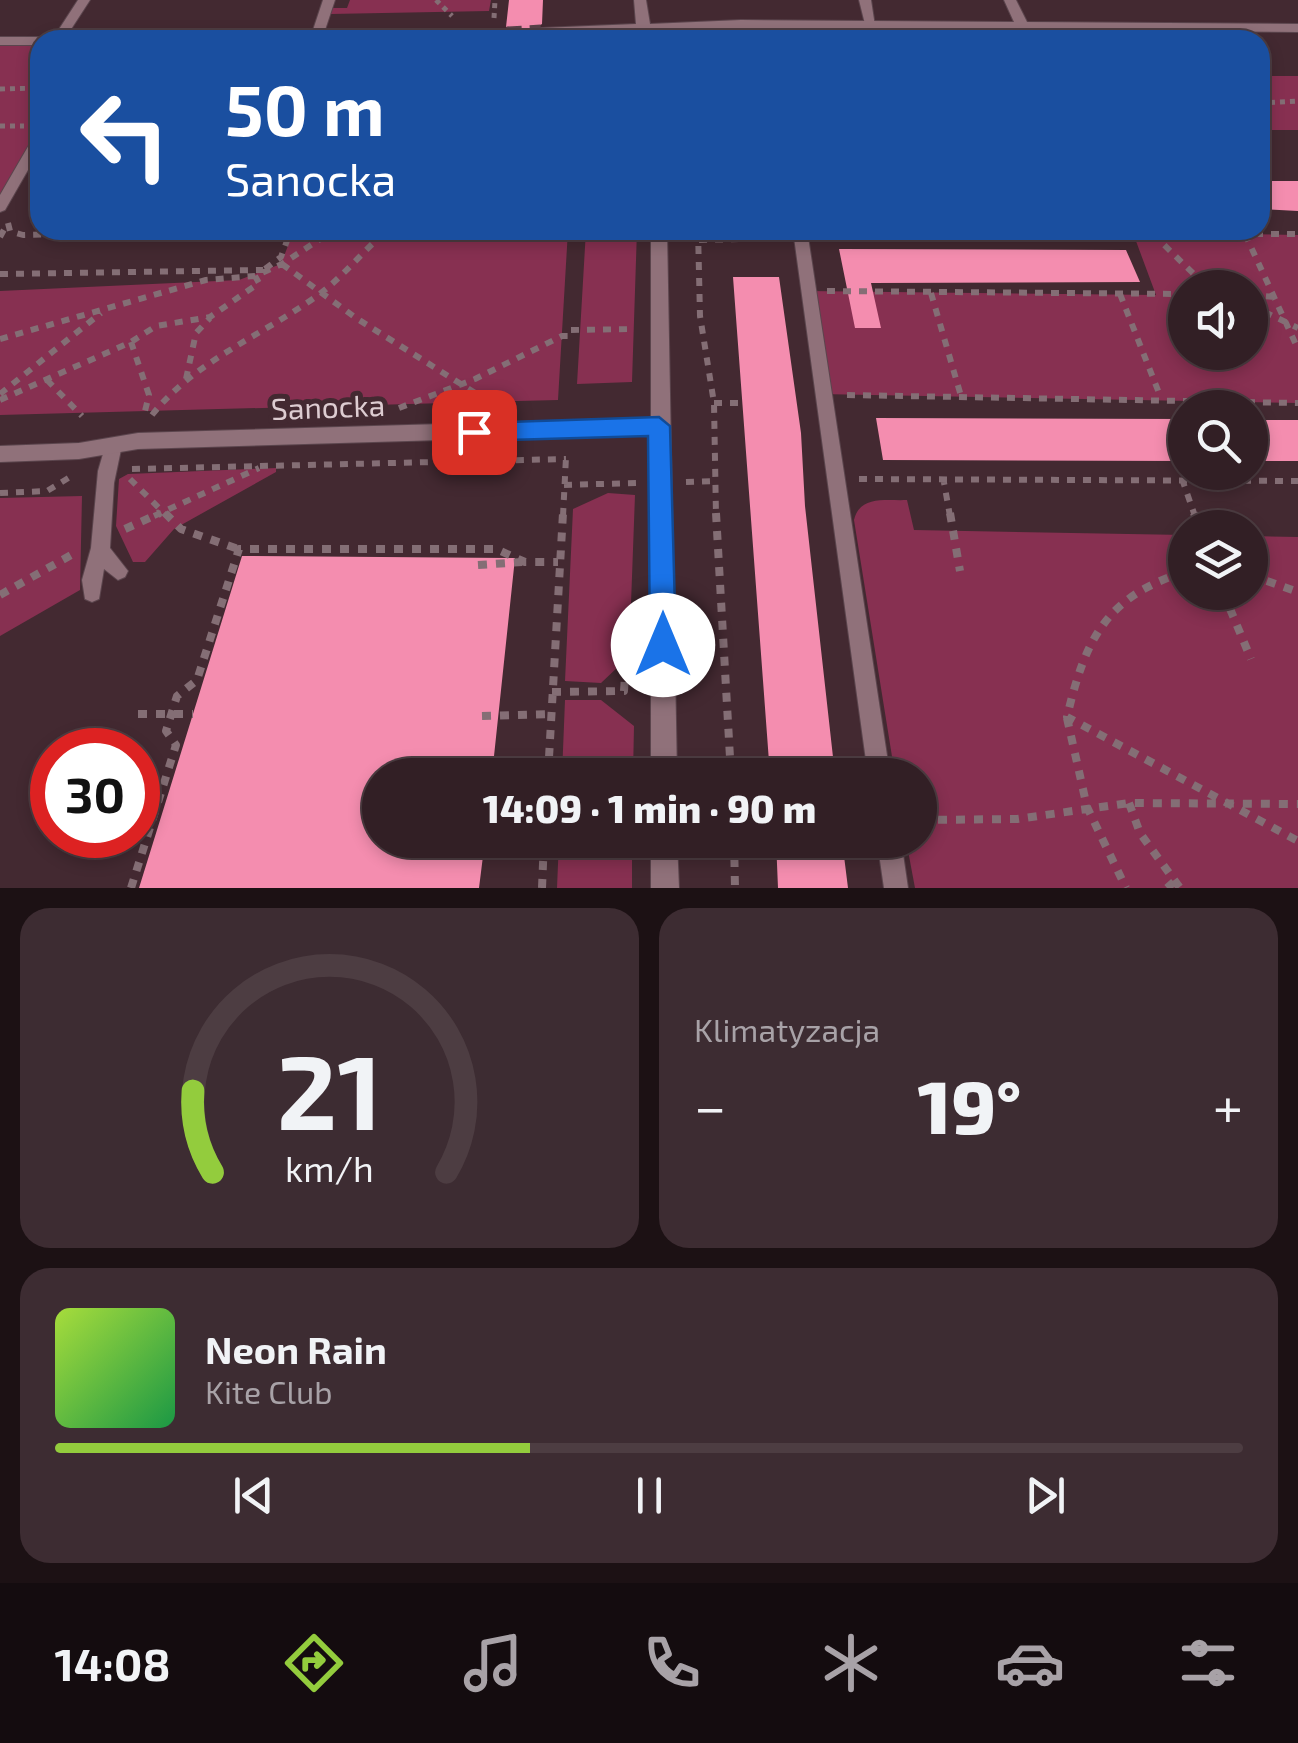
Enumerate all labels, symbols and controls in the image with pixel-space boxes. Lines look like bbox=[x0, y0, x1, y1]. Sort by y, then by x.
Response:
text: 50 m bbox=[225, 66, 385, 150]
icon: left bbox=[60, 70, 190, 200]
text: Sanocka bbox=[225, 151, 396, 205]
map controls bbox=[1168, 270, 1268, 610]
button: sound bbox=[1168, 270, 1268, 370]
street label: Sanocka bbox=[270, 386, 386, 426]
pin bbox=[432, 390, 517, 475]
button: search bbox=[1168, 390, 1268, 490]
icon: arrive bbox=[447, 405, 502, 460]
button: layers bbox=[1168, 510, 1268, 610]
position arrow bbox=[611, 593, 715, 697]
speed limit sign: 30 bbox=[30, 728, 160, 858]
text: 14:09 · 1 min · 90 m bbox=[483, 785, 816, 831]
text: Klimatyzacja bbox=[694, 1010, 880, 1048]
text: 21 bbox=[277, 1026, 382, 1151]
text: 19° bbox=[917, 1059, 1021, 1149]
text: − bbox=[694, 1072, 726, 1138]
text: + bbox=[1213, 1072, 1243, 1138]
text: km/h bbox=[285, 1146, 374, 1189]
text: Neon Rain bbox=[205, 1326, 387, 1372]
text: Kite Club bbox=[205, 1372, 333, 1410]
icon: previous bbox=[226, 1468, 281, 1523]
icon: pause bbox=[622, 1468, 677, 1523]
icon: next bbox=[1018, 1468, 1073, 1523]
icon: directions bbox=[279, 1628, 349, 1698]
icon: music bbox=[458, 1628, 528, 1698]
icon: phone bbox=[637, 1628, 707, 1698]
icon: climate bbox=[816, 1628, 886, 1698]
icon: car bbox=[995, 1628, 1065, 1698]
icon: filters bbox=[1173, 1628, 1243, 1698]
text: 14:08 bbox=[54, 1636, 171, 1690]

